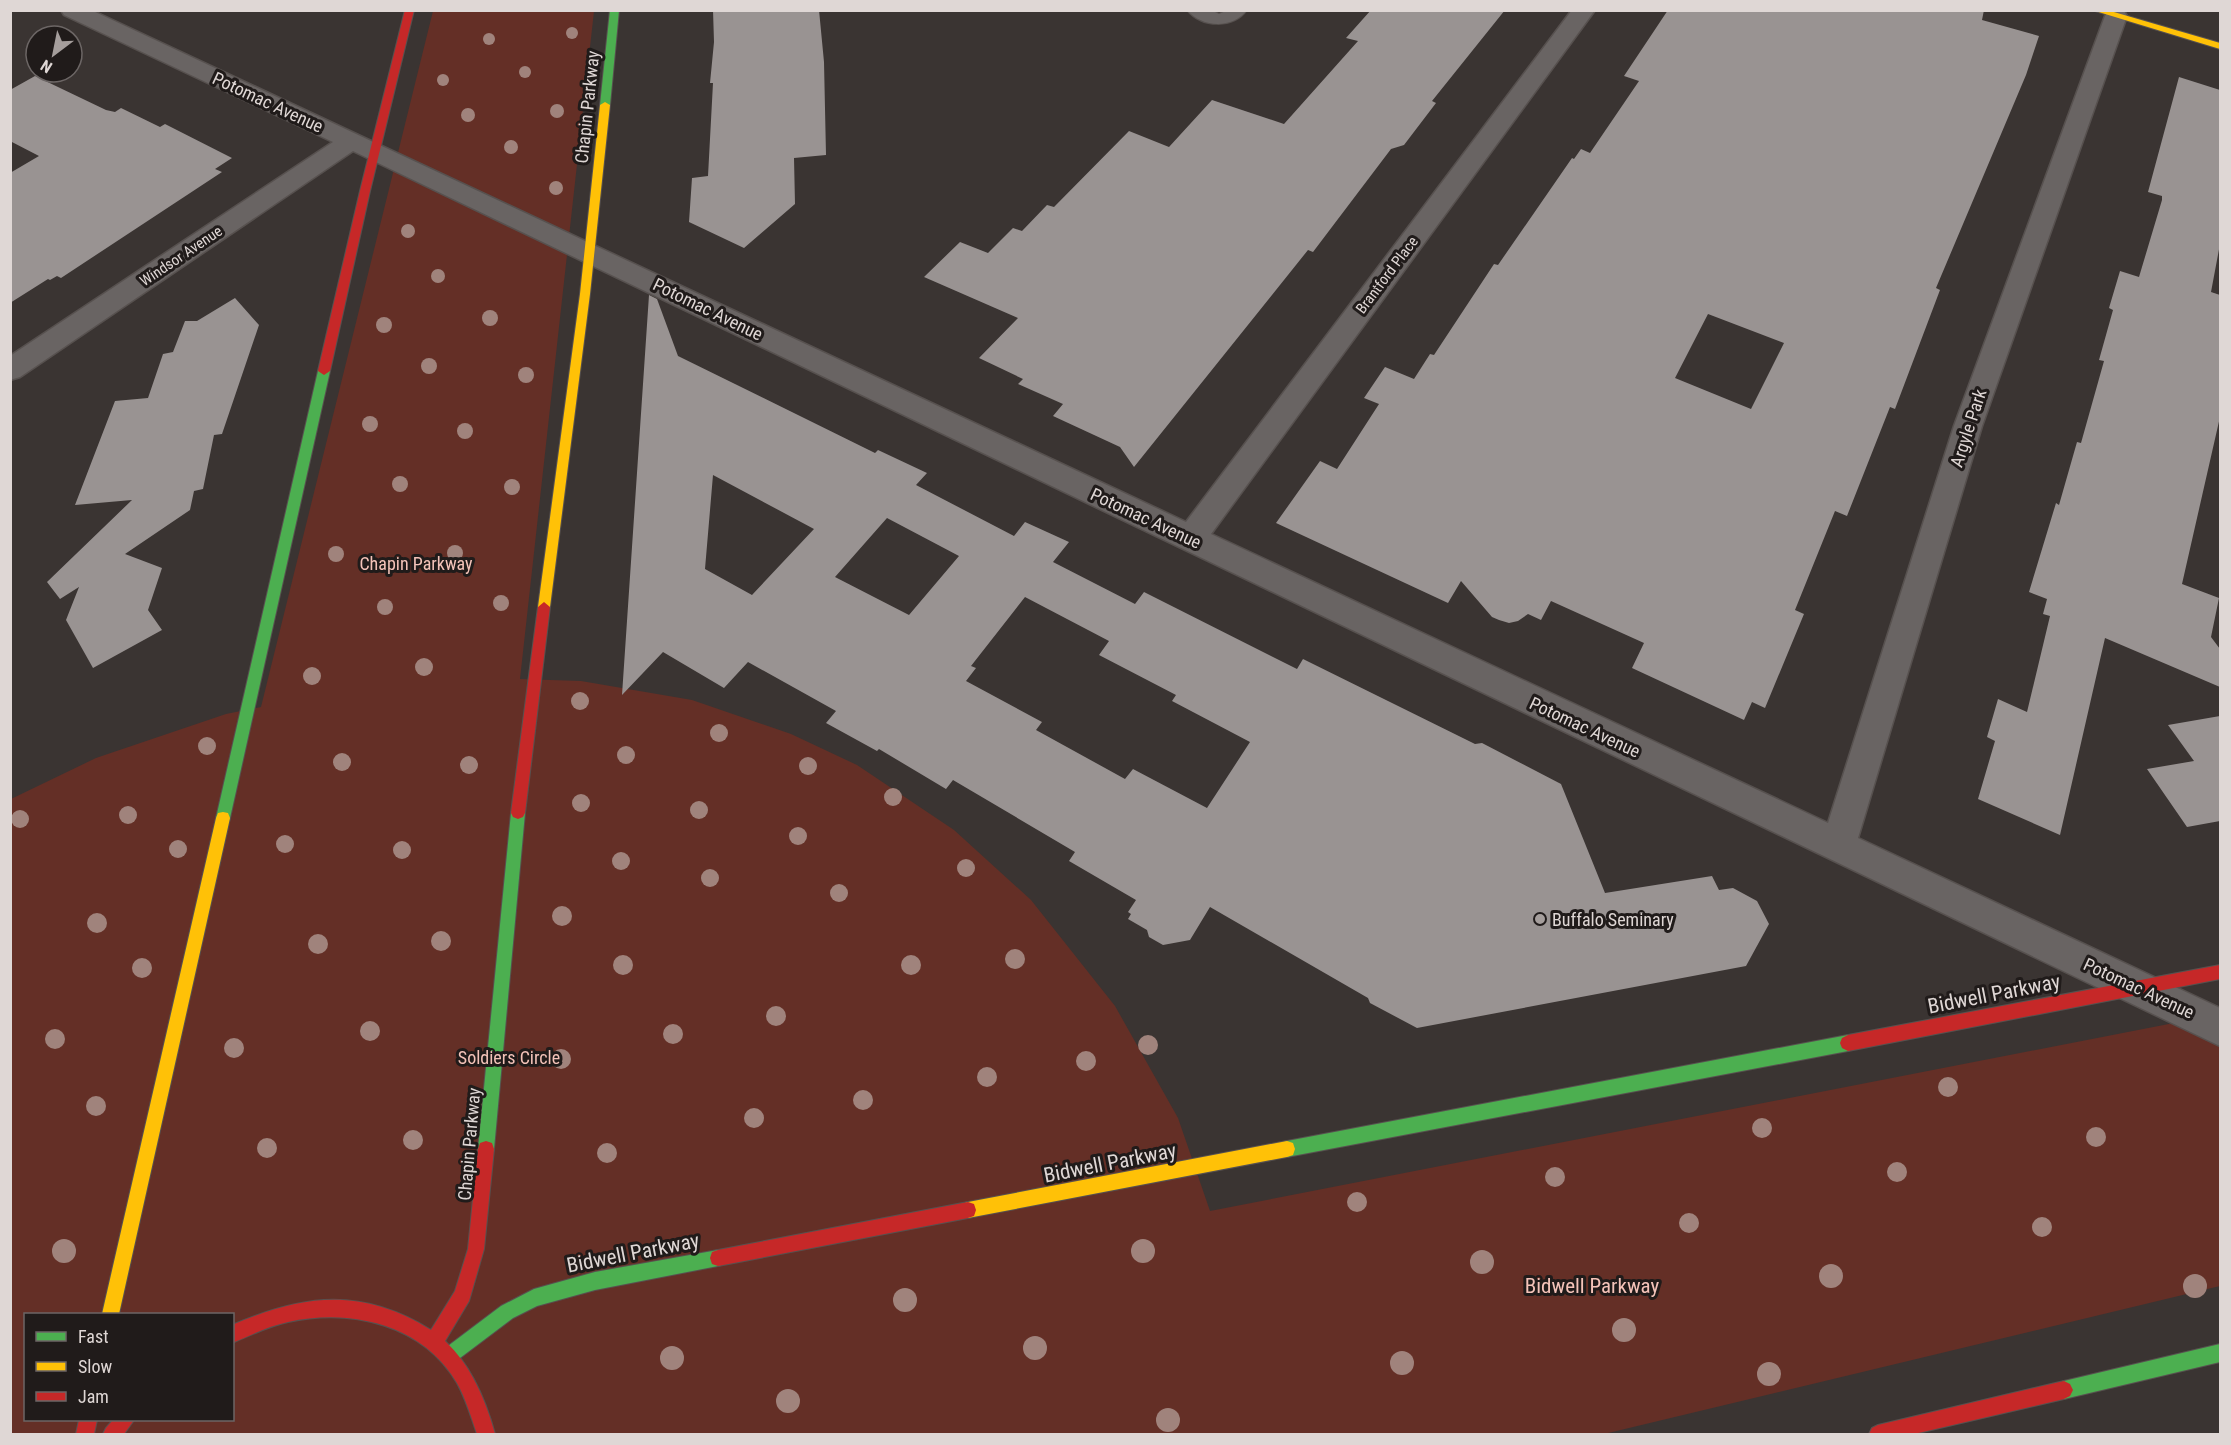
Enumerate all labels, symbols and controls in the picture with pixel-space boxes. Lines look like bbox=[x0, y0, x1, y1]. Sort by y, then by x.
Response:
north arrow bbox=[24, 24, 84, 84]
street label: Chapin Parkway bbox=[571, 49, 603, 164]
text: N bbox=[37, 56, 56, 77]
street label: Potomac Avenue bbox=[209, 67, 327, 137]
street label: Windsor Avenue bbox=[137, 222, 225, 290]
street label: Brantford Place bbox=[1352, 233, 1422, 317]
street label: Potomac Avenue bbox=[650, 273, 766, 345]
street label: Argyle Park bbox=[1946, 386, 1990, 470]
street label: Potomac Avenue bbox=[1087, 483, 1205, 553]
park label: Chapin Parkway bbox=[359, 553, 473, 574]
street label: Potomac Avenue bbox=[1526, 692, 1644, 762]
place label: Buffalo Seminary bbox=[1552, 909, 1674, 930]
marker: Buffalo Seminary bbox=[1533, 912, 1547, 926]
street label: Potomac Avenue bbox=[2080, 953, 2198, 1023]
street label: Bidwell Parkway bbox=[1926, 969, 2062, 1019]
park label: Soldiers Circle bbox=[458, 1047, 560, 1068]
street label: Chapin Parkway bbox=[454, 1086, 484, 1201]
street label: Bidwell Parkway bbox=[1042, 1138, 1178, 1188]
street label: Bidwell Parkway bbox=[565, 1228, 701, 1278]
park label: Bidwell Parkway bbox=[1525, 1274, 1659, 1298]
legend bbox=[24, 1313, 234, 1421]
text: Fast bbox=[78, 1326, 109, 1347]
text: Slow bbox=[78, 1356, 113, 1377]
text: Jam bbox=[78, 1386, 109, 1407]

